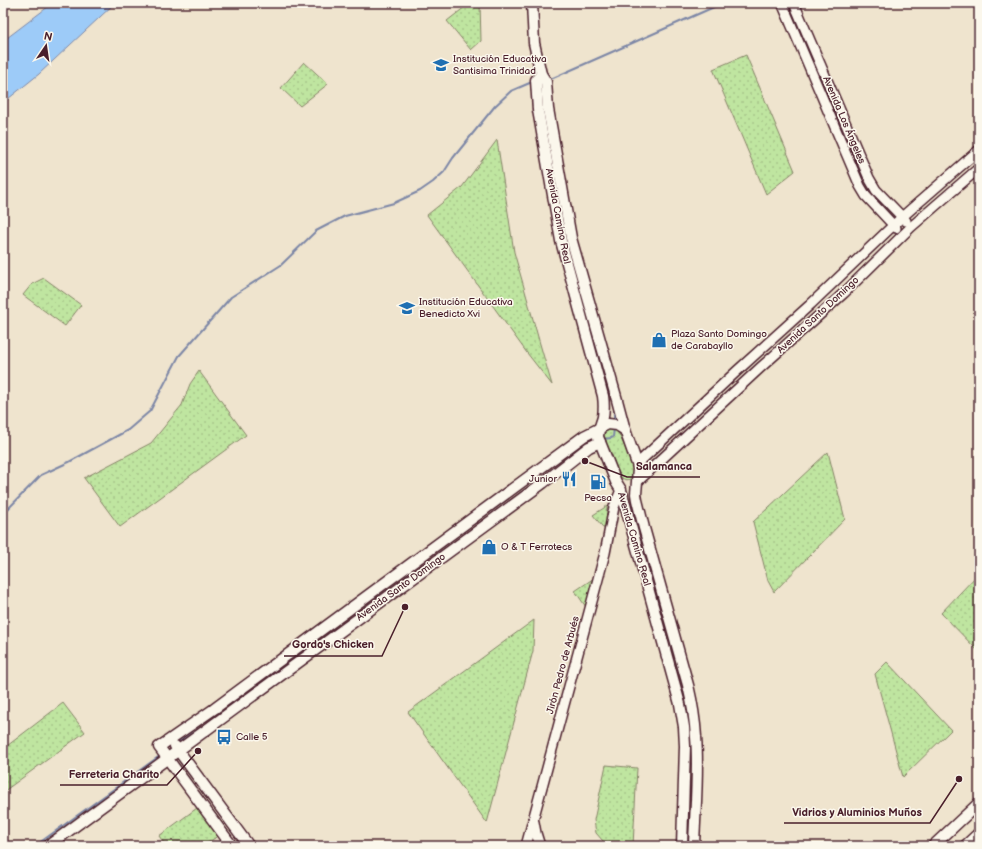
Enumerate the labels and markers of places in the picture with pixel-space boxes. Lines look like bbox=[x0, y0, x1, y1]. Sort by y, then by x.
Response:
place label: Institución Educativa Santisima Trinidad bbox=[453, 53, 547, 77]
school or university icon: Institución Educativa Santisima Trinidad bbox=[432, 56, 450, 74]
place label: Institución Educativa Benedicto Xvi bbox=[419, 296, 513, 320]
school or university icon: Institución Educativa Benedicto Xvi bbox=[398, 299, 416, 317]
place label: Plaza Santo Domingo de Carabayllo bbox=[671, 328, 767, 352]
shop icon: Plaza Santo Domingo de Carabayllo bbox=[650, 331, 668, 349]
callout: Salamanca bbox=[627, 454, 700, 477]
restaurant icon: Junior bbox=[560, 470, 578, 488]
place label: Junior bbox=[529, 473, 557, 485]
fuel station icon: Pecsa bbox=[589, 473, 607, 491]
place label: Pecsa bbox=[584, 492, 612, 504]
shop icon: O & T Ferrotecs bbox=[480, 538, 498, 556]
place label: O & T Ferrotecs bbox=[501, 541, 572, 553]
callout: Gordo's Chicken bbox=[284, 633, 382, 656]
bus stop icon: Calle 5 bbox=[215, 728, 233, 746]
place label: Calle 5 bbox=[236, 731, 268, 743]
callout: Ferreteria Charito bbox=[60, 762, 167, 785]
callout: Vidrios y Aluminios Muños bbox=[784, 800, 930, 823]

